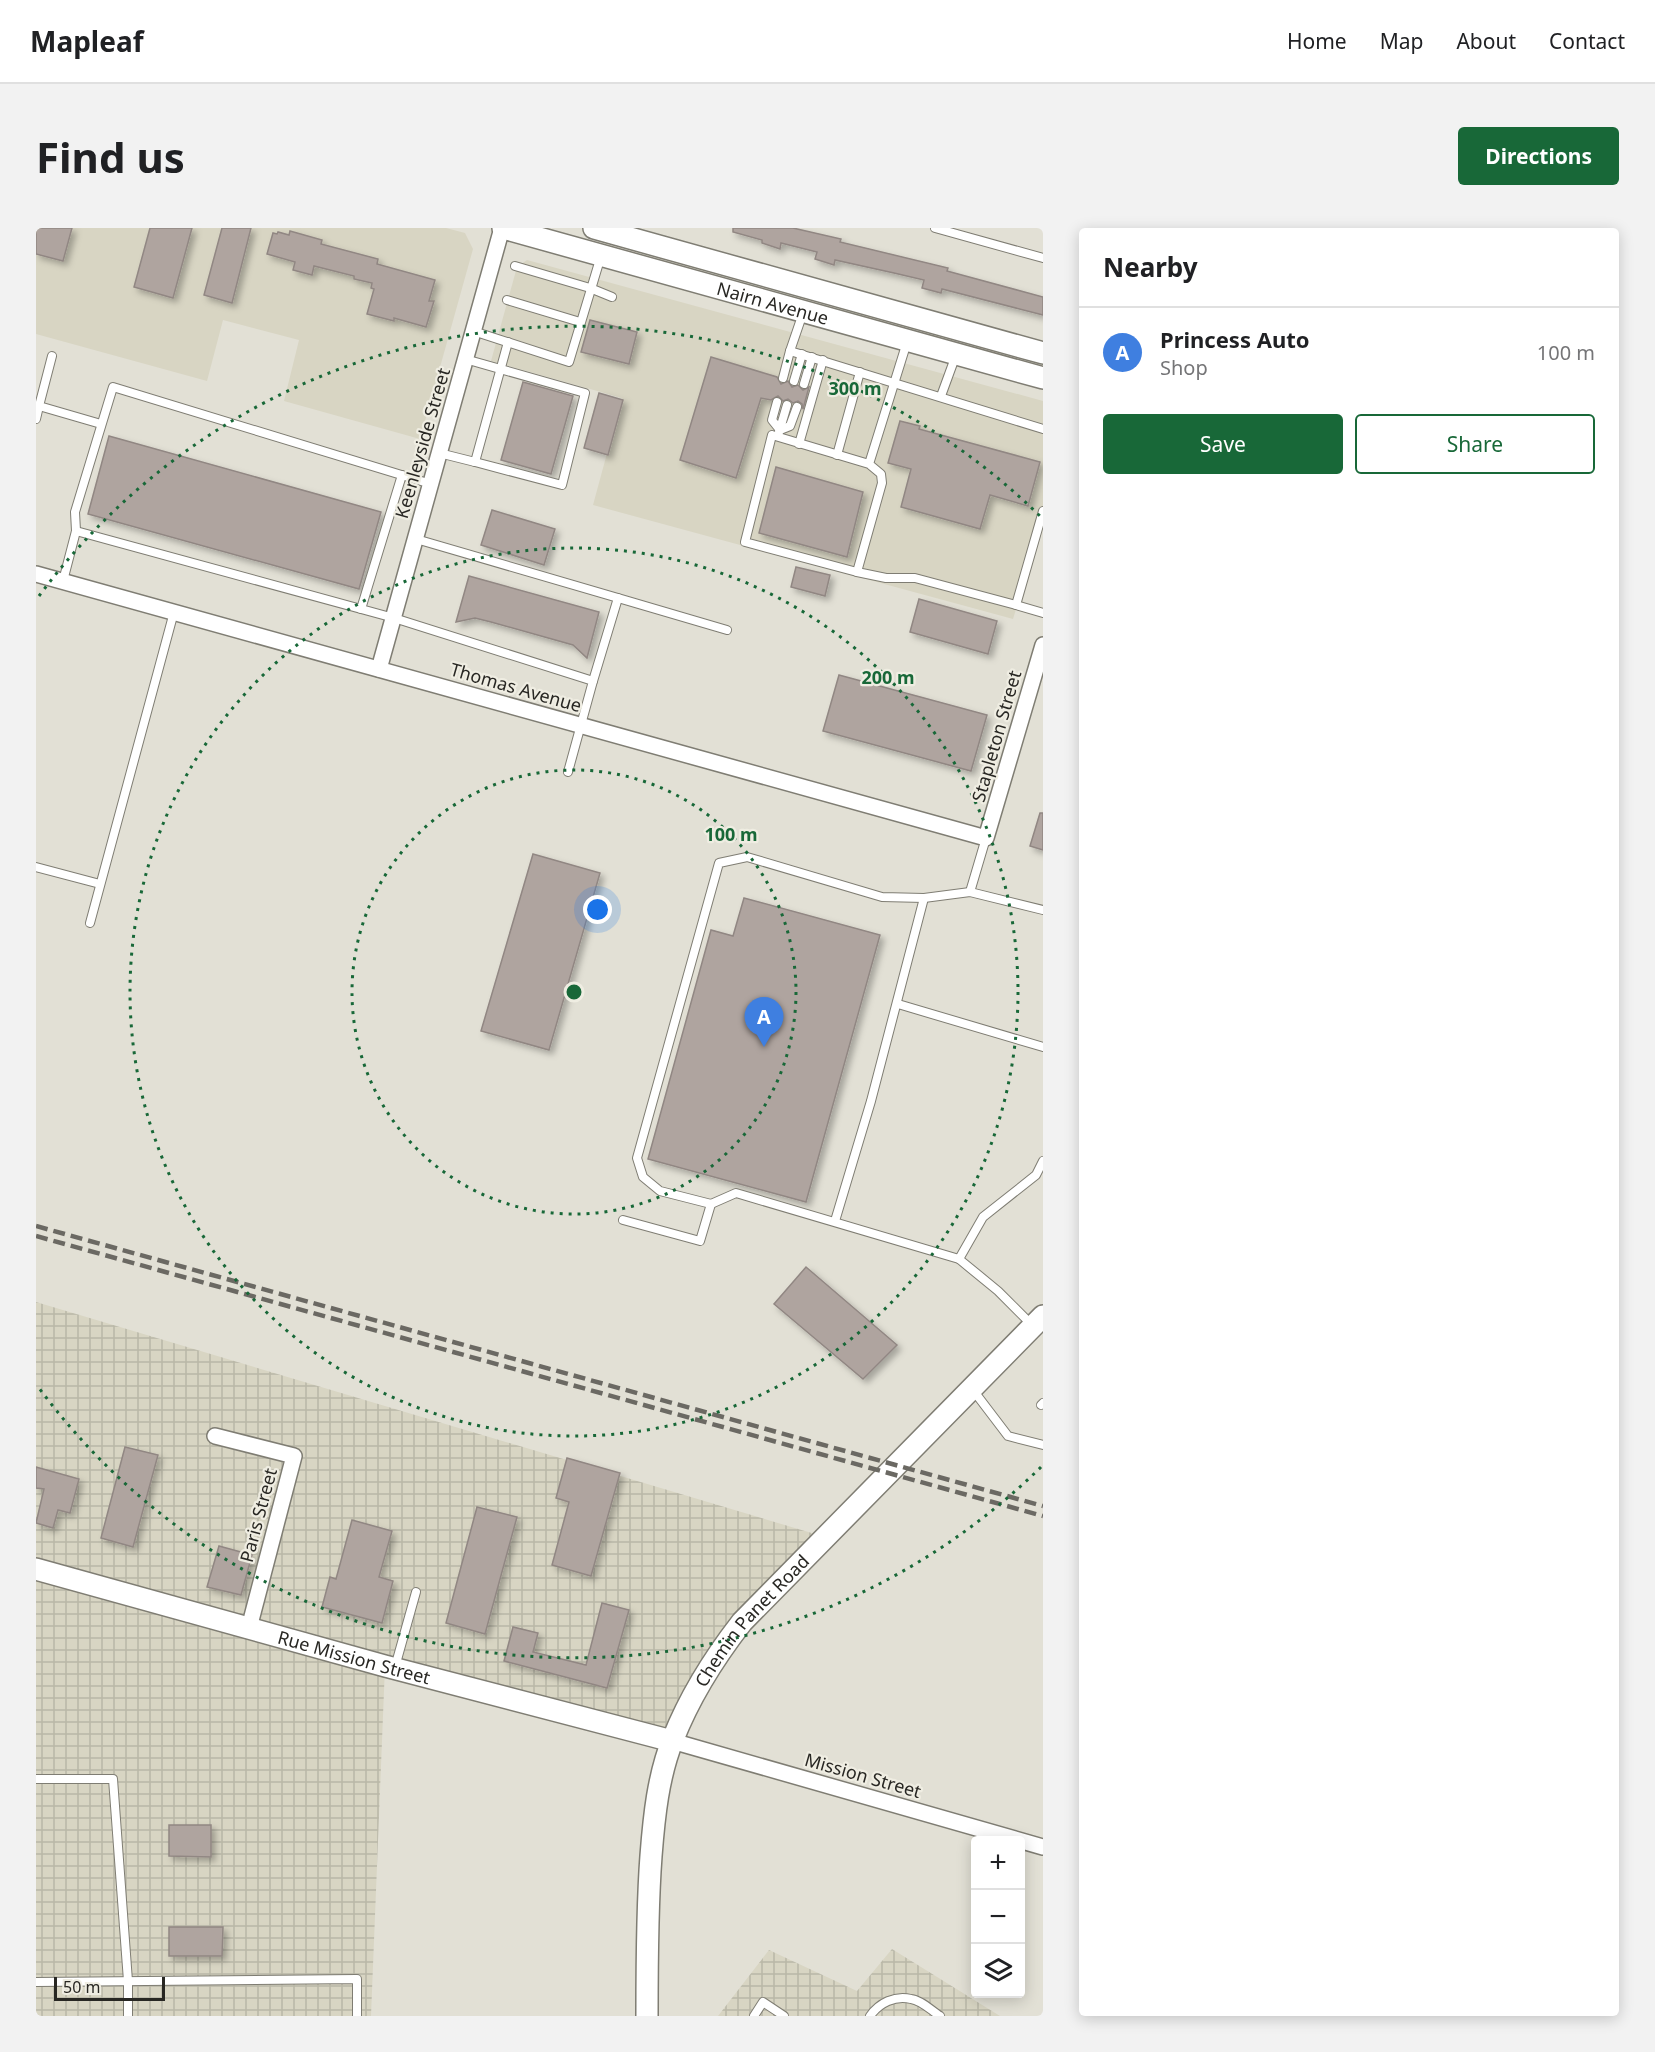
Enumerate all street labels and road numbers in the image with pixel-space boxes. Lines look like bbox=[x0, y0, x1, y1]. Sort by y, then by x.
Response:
street label: Nairn Avenue bbox=[714, 276, 831, 330]
street label: Keenleyside Street bbox=[389, 364, 455, 521]
street label: Thomas Avenue bbox=[448, 657, 584, 717]
street label: Stapleton Street bbox=[966, 667, 1026, 805]
street label: Paris Street bbox=[234, 1465, 282, 1565]
street label: Chemin Panet Road bbox=[689, 1549, 814, 1691]
street label: Rue Mission Street bbox=[275, 1625, 433, 1689]
street label: Mission Street bbox=[802, 1747, 924, 1803]

